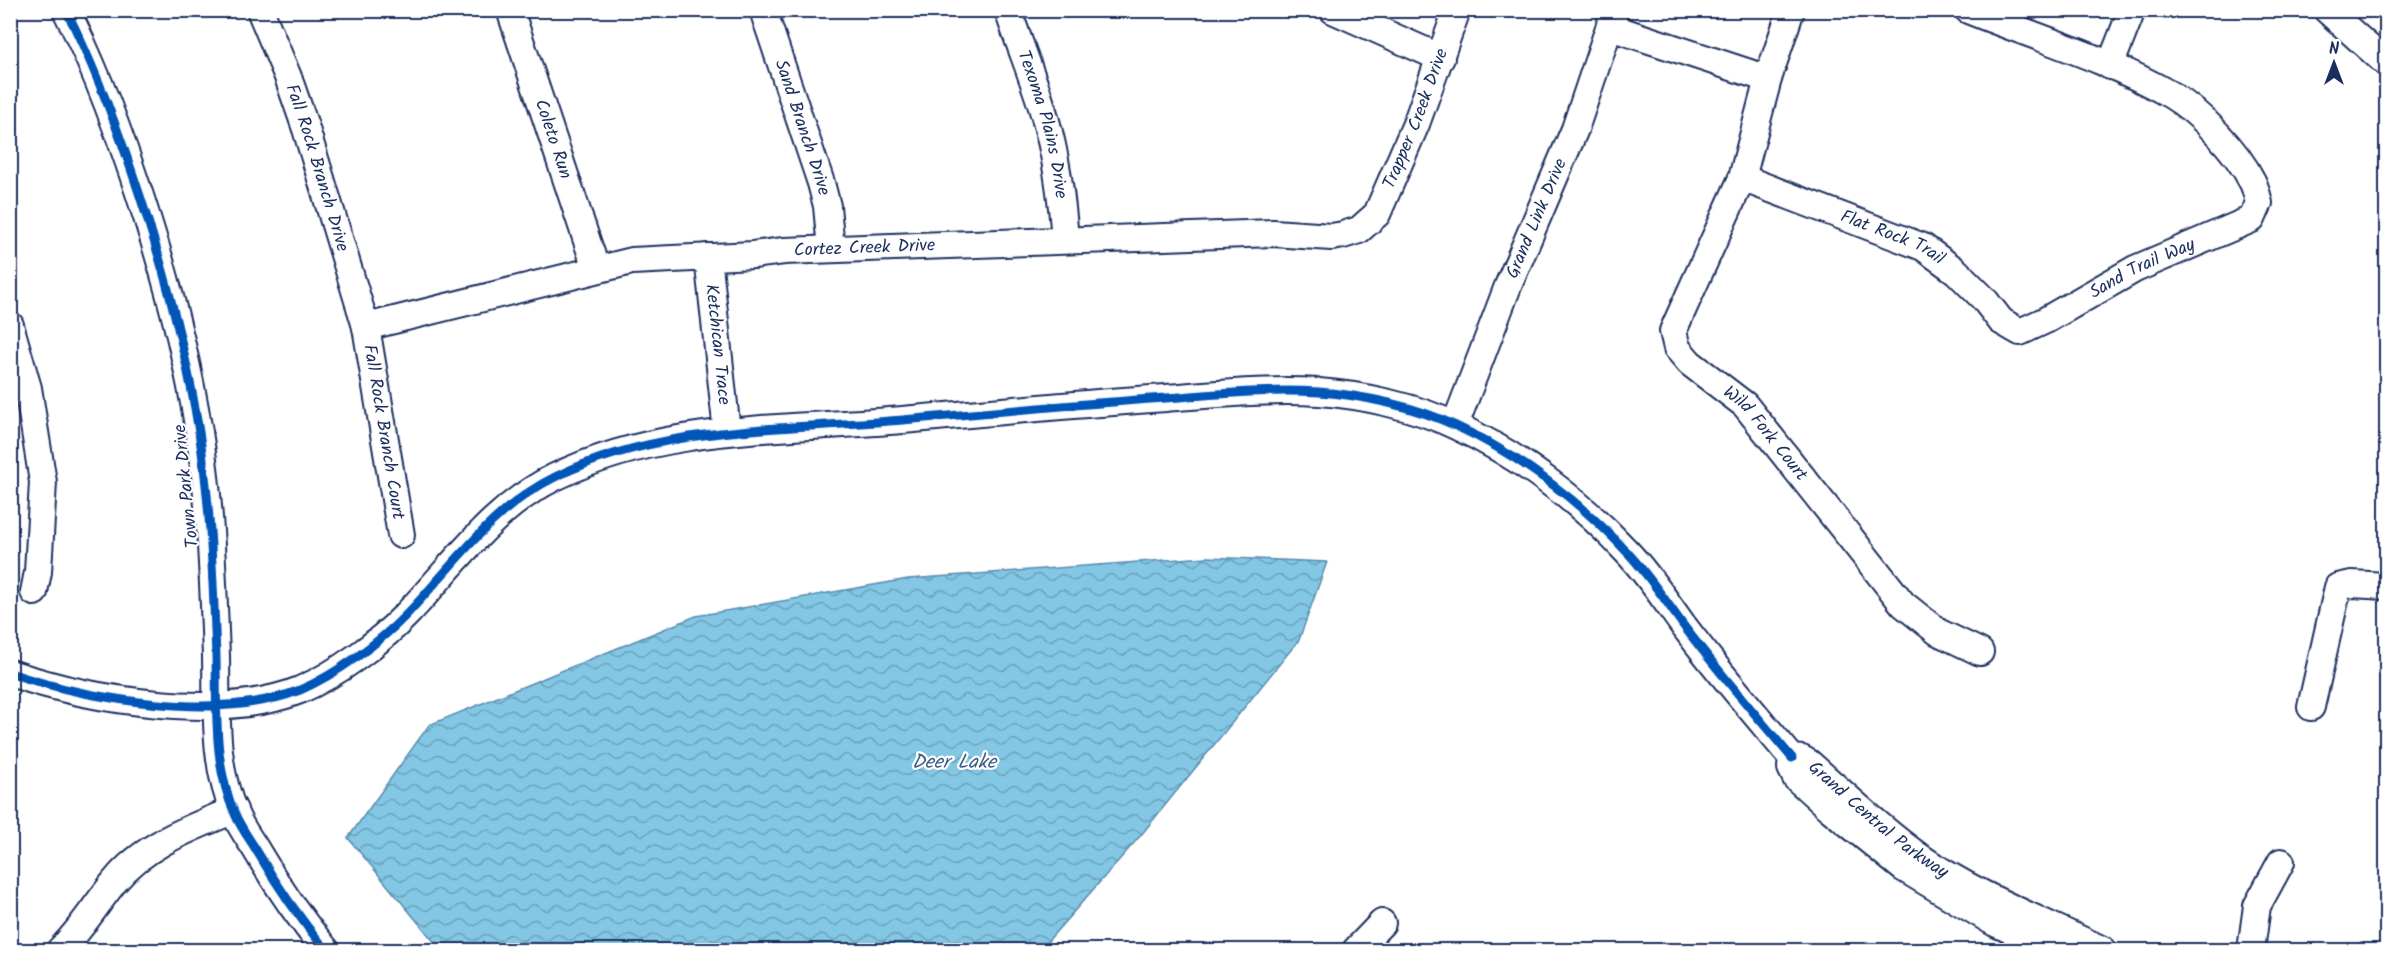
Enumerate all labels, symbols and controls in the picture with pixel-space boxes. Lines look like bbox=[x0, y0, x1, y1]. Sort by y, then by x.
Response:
north arrow bbox=[2304, 33, 2364, 93]
text: N bbox=[2329, 37, 2339, 62]
street label: Trapper Creek Drive bbox=[1375, 44, 1457, 194]
street label: Texoma Plains Drive bbox=[1009, 46, 1075, 200]
street label: Sand Branch Drive bbox=[766, 56, 838, 199]
street label: Fall Rock Branch Drive bbox=[277, 80, 357, 255]
street label: Coleto Run bbox=[526, 95, 580, 183]
street label: Grand Link Drive bbox=[1498, 154, 1575, 283]
street label: Flat Rock Trail bbox=[1836, 202, 1951, 273]
street label: Sand Trail Way bbox=[2084, 230, 2200, 307]
street label: Cortez Creek Drive bbox=[793, 231, 936, 265]
street label: Ketchican Trace bbox=[697, 283, 738, 406]
street label: Fall Rock Branch Court bbox=[355, 342, 413, 523]
street label: Wild Fork Court bbox=[1716, 378, 1815, 488]
street label: Town Park Drive bbox=[166, 423, 208, 549]
water label: Deer Lake bbox=[912, 747, 998, 779]
street label: Grand Central Parkway bbox=[1801, 754, 1955, 887]

